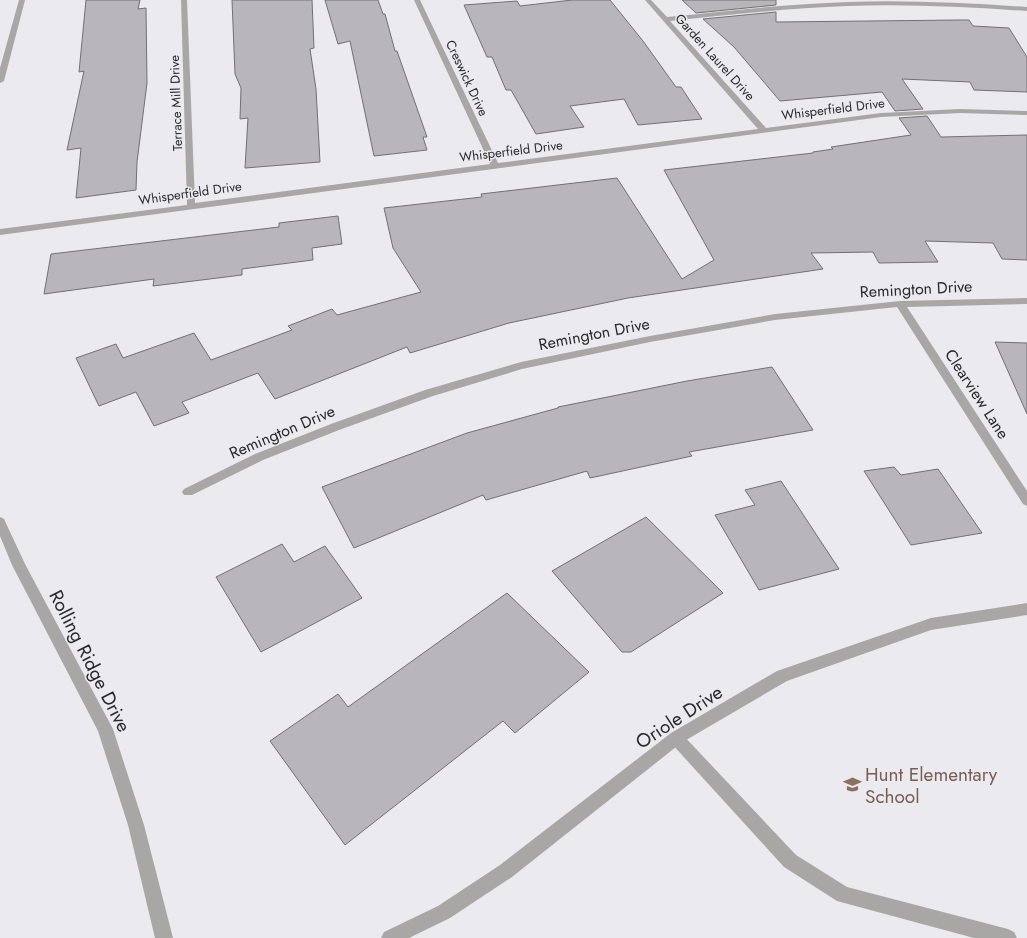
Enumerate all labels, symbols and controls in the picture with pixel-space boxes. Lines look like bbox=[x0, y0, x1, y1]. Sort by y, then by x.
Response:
street label: Garden Laurel Drive bbox=[671, 9, 759, 105]
street label: Creswick Drive bbox=[441, 37, 493, 119]
street label: Terrace Mill Drive bbox=[165, 54, 187, 151]
street label: Whisperfield Drive bbox=[780, 93, 886, 125]
street label: Whisperfield Drive bbox=[458, 135, 564, 167]
street label: Whisperfield Drive bbox=[137, 176, 243, 210]
street label: Remington Drive bbox=[859, 275, 973, 303]
street label: Remington Drive bbox=[536, 312, 652, 356]
street label: Clearview Lane bbox=[939, 345, 1015, 443]
street label: Remington Drive bbox=[226, 399, 338, 465]
street label: Rolling Ridge Drive bbox=[43, 585, 138, 737]
street label: Oriole Drive bbox=[630, 679, 728, 755]
place label: Hunt Elementary School bbox=[865, 761, 998, 810]
school or university icon: Hunt Elementary School bbox=[842, 775, 862, 795]

